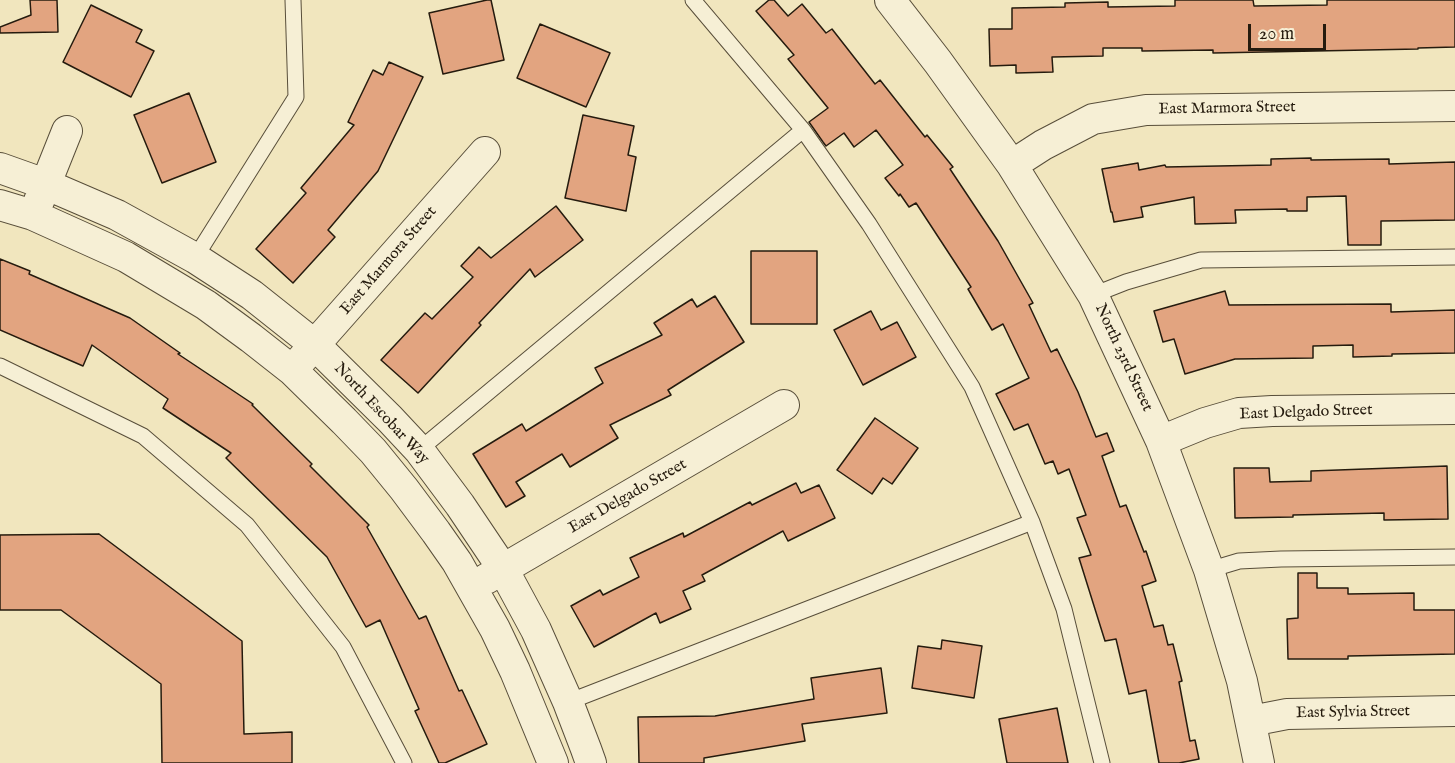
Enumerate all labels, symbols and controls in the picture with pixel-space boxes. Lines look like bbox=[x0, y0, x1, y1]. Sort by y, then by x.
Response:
scale bar bbox=[1251, 12, 1329, 50]
text: 20 m bbox=[1259, 23, 1294, 46]
street label: East Marmora Street bbox=[1158, 98, 1296, 120]
street label: East Marmora Street bbox=[337, 203, 441, 319]
street label: North 23rd Street bbox=[1090, 301, 1156, 415]
street label: North Escobar Way bbox=[329, 359, 433, 469]
street label: East Delgado Street bbox=[1239, 401, 1373, 425]
street label: East Delgado Street bbox=[566, 455, 690, 539]
street label: East Sylvia Street bbox=[1296, 702, 1410, 724]

